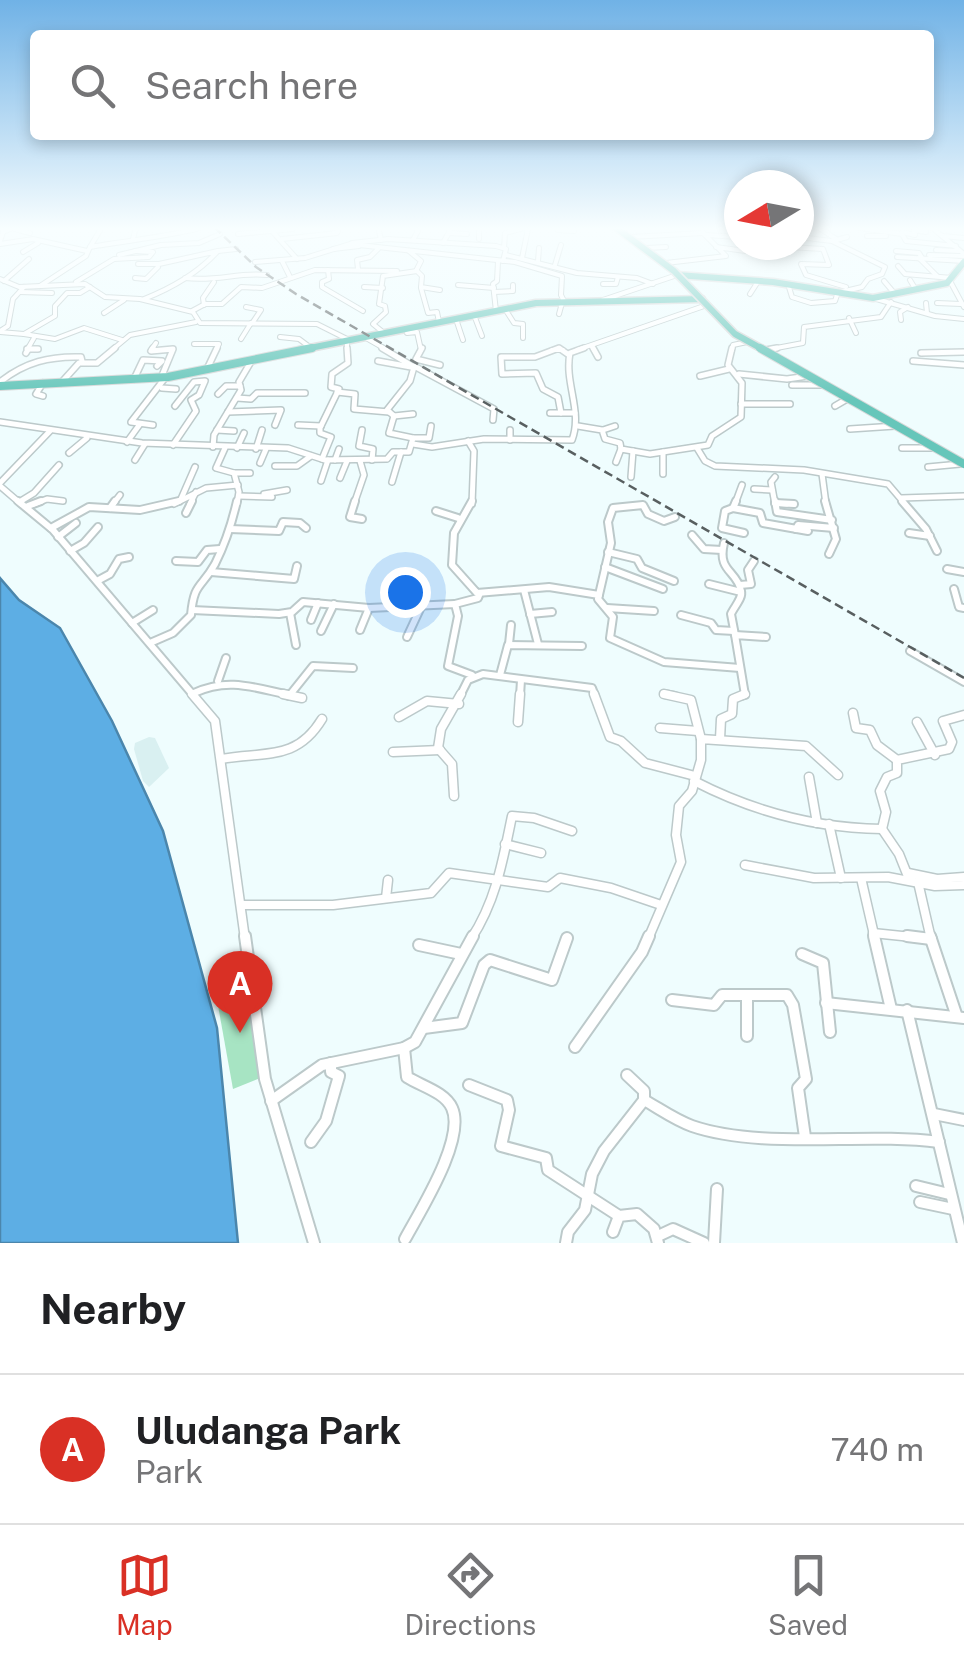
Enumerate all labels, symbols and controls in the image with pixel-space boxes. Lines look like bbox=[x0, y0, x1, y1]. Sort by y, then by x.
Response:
search box bbox=[30, 30, 934, 140]
icon: search bbox=[65, 58, 120, 113]
text: Search here bbox=[145, 63, 358, 108]
north arrow bbox=[724, 170, 814, 260]
your location bbox=[380, 567, 431, 618]
pin: A bbox=[208, 950, 272, 1033]
text: Nearby bbox=[40, 1284, 186, 1333]
text: Uludanga Park bbox=[135, 1408, 401, 1453]
text: A bbox=[61, 1431, 84, 1468]
text: 740 m bbox=[830, 1431, 924, 1468]
text: Park bbox=[135, 1453, 203, 1490]
tab: Map bbox=[116, 1548, 173, 1641]
tab: Directions bbox=[405, 1548, 536, 1641]
tab: Saved bbox=[768, 1548, 848, 1641]

